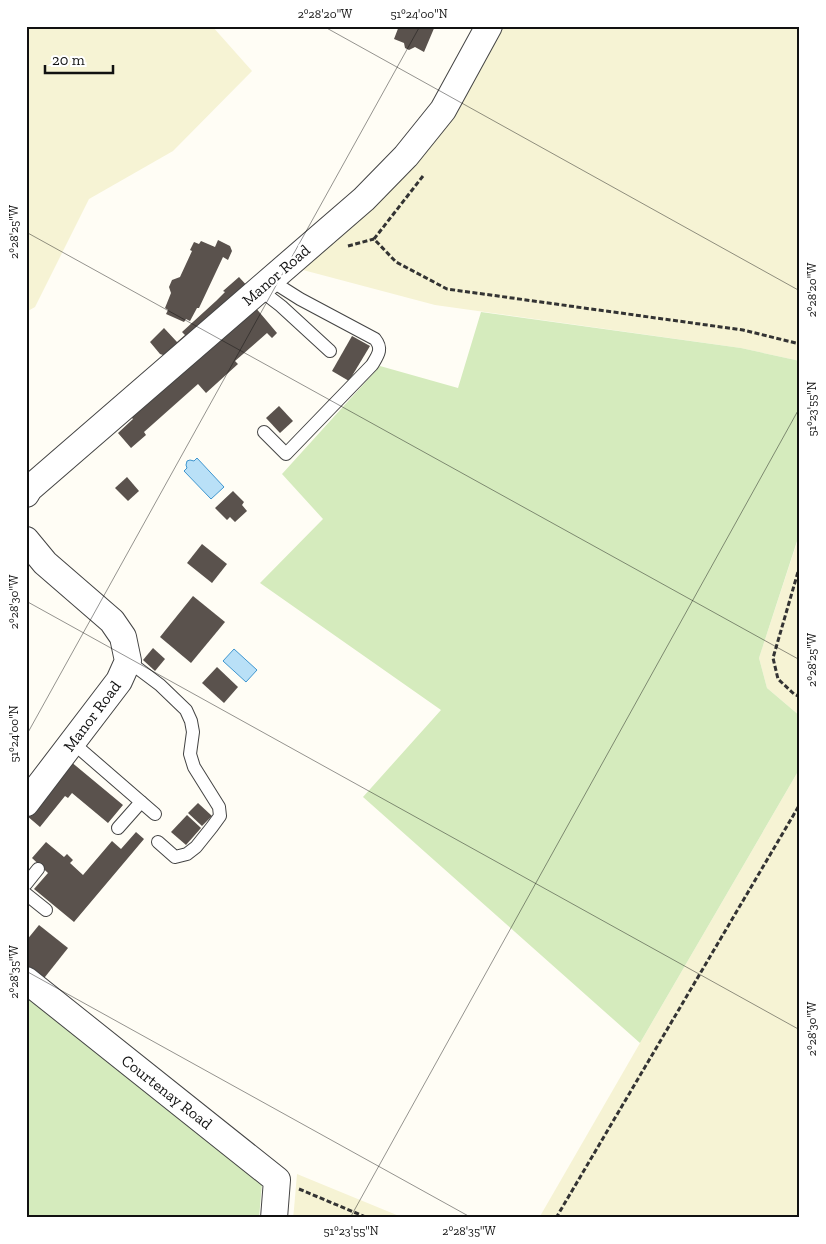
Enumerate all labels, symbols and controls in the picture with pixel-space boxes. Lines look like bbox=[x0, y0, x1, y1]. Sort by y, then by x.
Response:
text: 2°28'20"W bbox=[298, 7, 353, 21]
text: 51°24'00"N bbox=[390, 7, 448, 21]
scale bar bbox=[45, 42, 112, 74]
text: 20 m bbox=[52, 51, 85, 69]
text: 2°28'25"W bbox=[7, 204, 21, 259]
street label: Manor Road bbox=[238, 240, 314, 310]
text: 2°28'20"W bbox=[805, 262, 819, 317]
text: 51°23'55"N bbox=[805, 381, 819, 437]
text: 2°28'30"W bbox=[7, 574, 21, 629]
text: 2°28'25"W bbox=[805, 632, 819, 687]
street label: Manor Road bbox=[59, 677, 125, 755]
text: 51°24'00"N bbox=[7, 705, 21, 763]
text: 2°28'35"W bbox=[7, 944, 21, 999]
text: 2°28'30"W bbox=[805, 1001, 819, 1056]
street label: Courtenay Road bbox=[118, 1051, 216, 1134]
text: 51°23'55"N bbox=[323, 1224, 379, 1238]
text: 2°28'35"W bbox=[442, 1224, 497, 1238]

